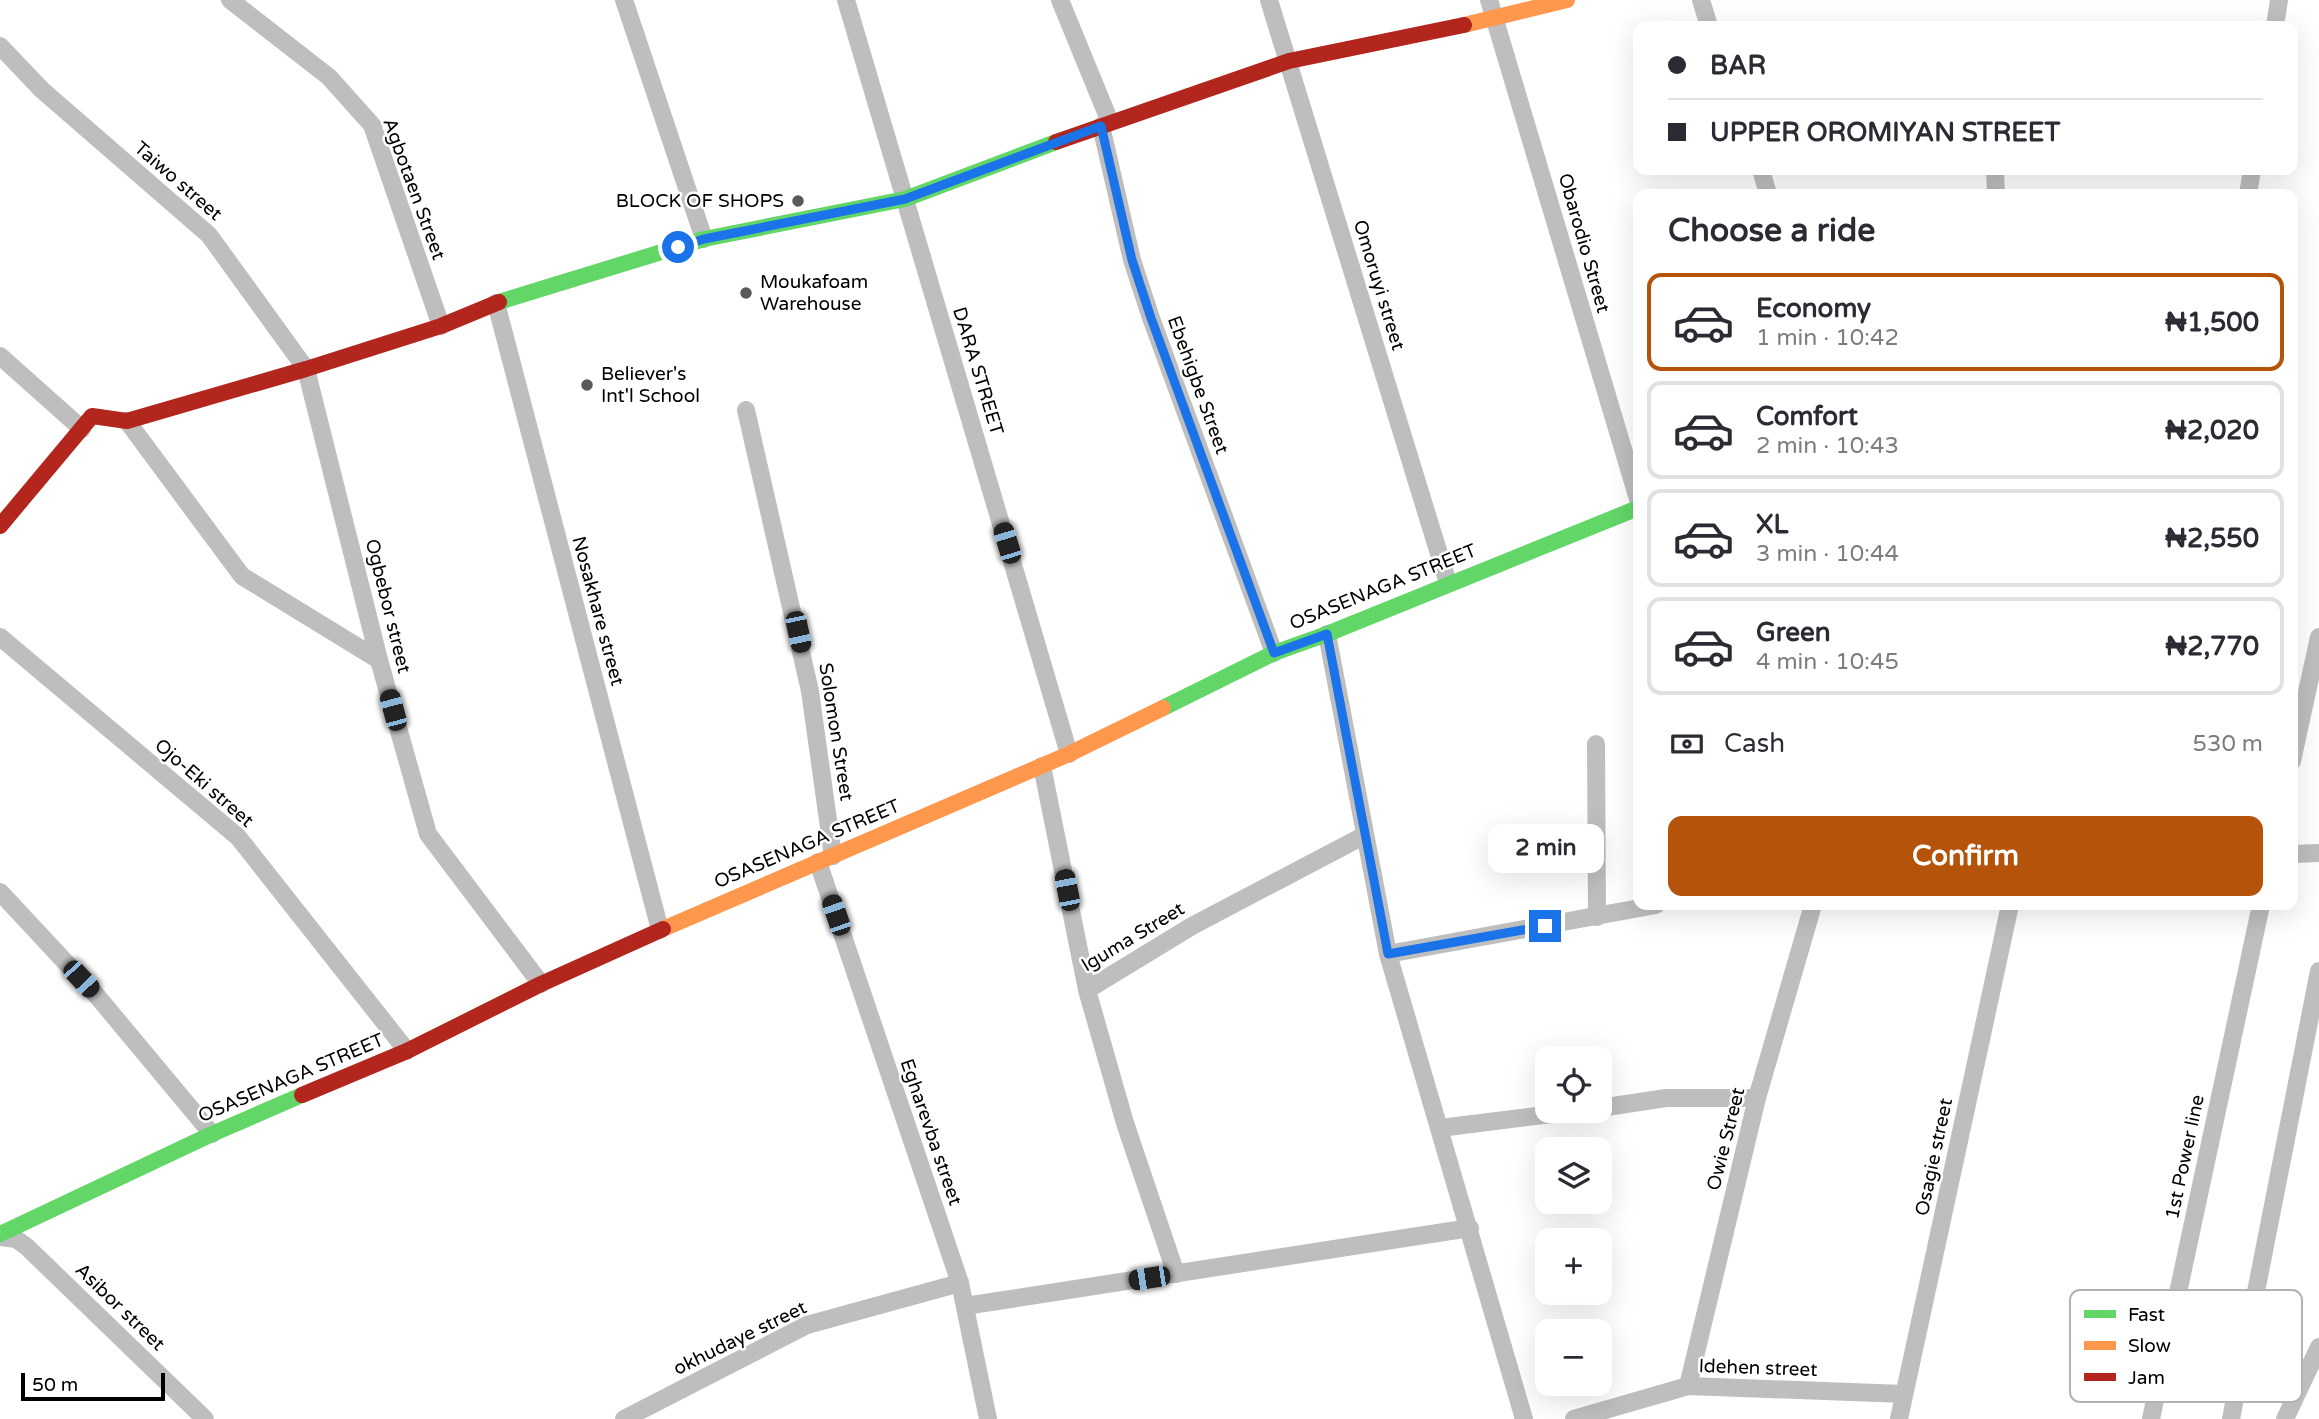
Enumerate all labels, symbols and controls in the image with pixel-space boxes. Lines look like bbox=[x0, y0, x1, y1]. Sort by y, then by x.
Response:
text: BAR bbox=[1710, 50, 1766, 81]
street label: Agbotaen Street bbox=[378, 115, 450, 263]
text: UPPER OROMIYAN STREET bbox=[1710, 117, 2060, 148]
street label: Taiwo street bbox=[130, 137, 226, 225]
street label: Obarodio Street bbox=[1554, 171, 1614, 315]
place label: BLOCK OF SHOPS bbox=[616, 190, 784, 212]
marker: BLOCK OF SHOPS bbox=[790, 193, 806, 209]
text: Choose a ride bbox=[1668, 212, 1875, 250]
street label: Omoruyi street bbox=[1349, 217, 1409, 353]
route start bbox=[662, 231, 694, 263]
place label: Moukafoam Warehouse bbox=[760, 271, 868, 315]
marker: Moukafoam Warehouse bbox=[738, 285, 754, 301]
icon: car bbox=[1672, 291, 1735, 354]
text: Economy bbox=[1756, 293, 1871, 324]
street label: DARA STREET bbox=[948, 304, 1008, 438]
text: ₦1,500 bbox=[2165, 307, 2259, 338]
street label: Ebehigbe Street bbox=[1163, 313, 1233, 457]
text: 1 min · 10:42 bbox=[1756, 324, 1899, 352]
place label: Believer's Int'l School bbox=[601, 363, 700, 407]
marker: Believer's Int'l School bbox=[579, 377, 595, 393]
icon: car bbox=[1672, 399, 1735, 462]
text: Comfort bbox=[1756, 401, 1858, 432]
text: ₦2,020 bbox=[2165, 415, 2259, 446]
text: 2 min · 10:43 bbox=[1756, 432, 1899, 460]
icon: car bbox=[1672, 507, 1735, 570]
text: XL bbox=[1756, 509, 1788, 540]
car bbox=[991, 520, 1024, 566]
text: ₦2,550 bbox=[2165, 523, 2259, 554]
street label: Nosakhare street bbox=[567, 534, 629, 688]
street label: Ogbebor street bbox=[361, 537, 415, 675]
street label: OSASENAGA STREET bbox=[1286, 539, 1480, 635]
text: 3 min · 10:44 bbox=[1756, 540, 1899, 568]
car bbox=[784, 609, 813, 655]
icon: car bbox=[1672, 615, 1735, 678]
text: Green bbox=[1756, 617, 1831, 648]
text: ₦2,770 bbox=[2165, 631, 2259, 662]
text: 4 min · 10:45 bbox=[1756, 648, 1899, 676]
street label: Solomon Street bbox=[814, 661, 858, 803]
car bbox=[378, 687, 409, 733]
icon: cash bbox=[1668, 725, 1706, 763]
text: Cash bbox=[1724, 728, 1785, 759]
text: 530 m bbox=[2193, 730, 2263, 758]
street label: Ojo-Eki street bbox=[150, 734, 258, 832]
street label: OSASENAGA STREET bbox=[711, 795, 904, 893]
button: Confirm bbox=[1668, 816, 2263, 896]
callout: 2 min bbox=[1487, 824, 1603, 874]
text: 2 min bbox=[1515, 834, 1577, 862]
car bbox=[1053, 867, 1082, 913]
car bbox=[820, 892, 853, 938]
street label: Iguma Street bbox=[1078, 898, 1188, 976]
route end bbox=[1529, 910, 1561, 942]
car bbox=[59, 956, 104, 1002]
street label: OSASENAGA STREET bbox=[195, 1029, 388, 1127]
map controls bbox=[1535, 1046, 1612, 1396]
button: locate bbox=[1535, 1046, 1612, 1123]
street label: Egharevba street bbox=[896, 1056, 966, 1208]
street label: Owie Street bbox=[1703, 1085, 1749, 1193]
street label: 1st Power line bbox=[2161, 1093, 2209, 1221]
street label: Osagie street bbox=[1911, 1096, 1957, 1218]
button: layers bbox=[1535, 1137, 1612, 1214]
button: + bbox=[1535, 1228, 1612, 1305]
street label: Asibor street bbox=[71, 1259, 169, 1355]
car bbox=[1127, 1264, 1172, 1292]
legend bbox=[2070, 1290, 2302, 1402]
street label: okhudaye street bbox=[670, 1296, 810, 1380]
text: Fast bbox=[2128, 1304, 2165, 1326]
button: − bbox=[1535, 1319, 1612, 1396]
text: Slow bbox=[2128, 1335, 2171, 1357]
street label: Idehen street bbox=[1698, 1355, 1818, 1381]
text: Jam bbox=[2128, 1367, 2165, 1389]
scale bar bbox=[21, 1370, 164, 1402]
text: 50 m bbox=[32, 1374, 78, 1396]

